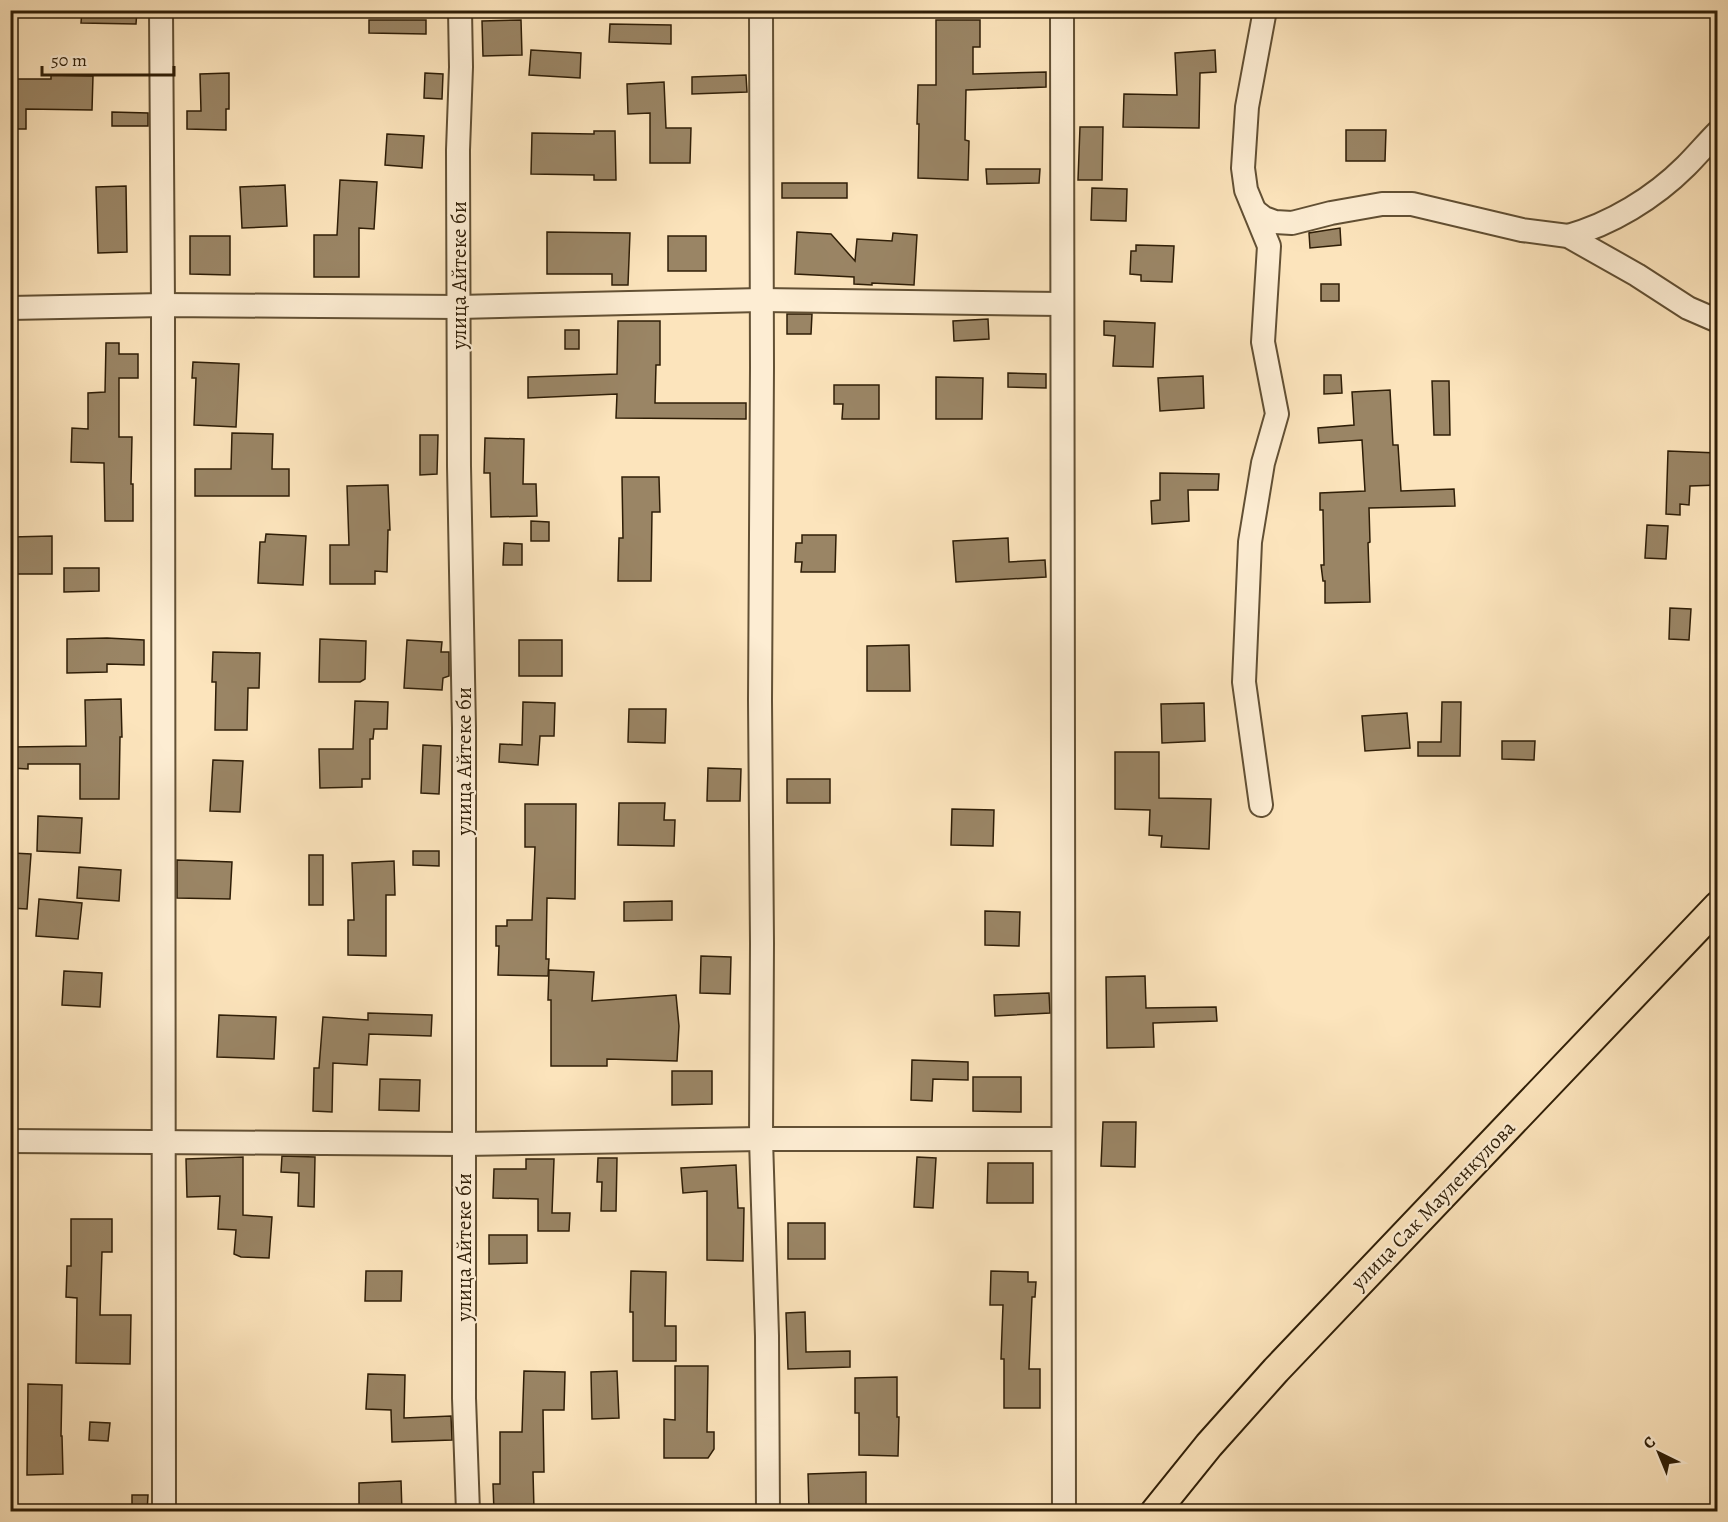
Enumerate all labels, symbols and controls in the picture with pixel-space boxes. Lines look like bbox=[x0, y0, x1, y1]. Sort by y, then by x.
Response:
scale bar bbox=[42, 39, 174, 77]
text: 50 m bbox=[51, 48, 87, 72]
street label: улица Айтеке би bbox=[445, 201, 473, 350]
street label: улица Айтеке би bbox=[450, 687, 478, 836]
street label: улица Сак Мауленкулова bbox=[1344, 1114, 1522, 1297]
street label: улица Айтеке би bbox=[450, 1173, 478, 1322]
north arrow bbox=[1629, 1423, 1689, 1483]
text: С bbox=[1638, 1431, 1661, 1454]

